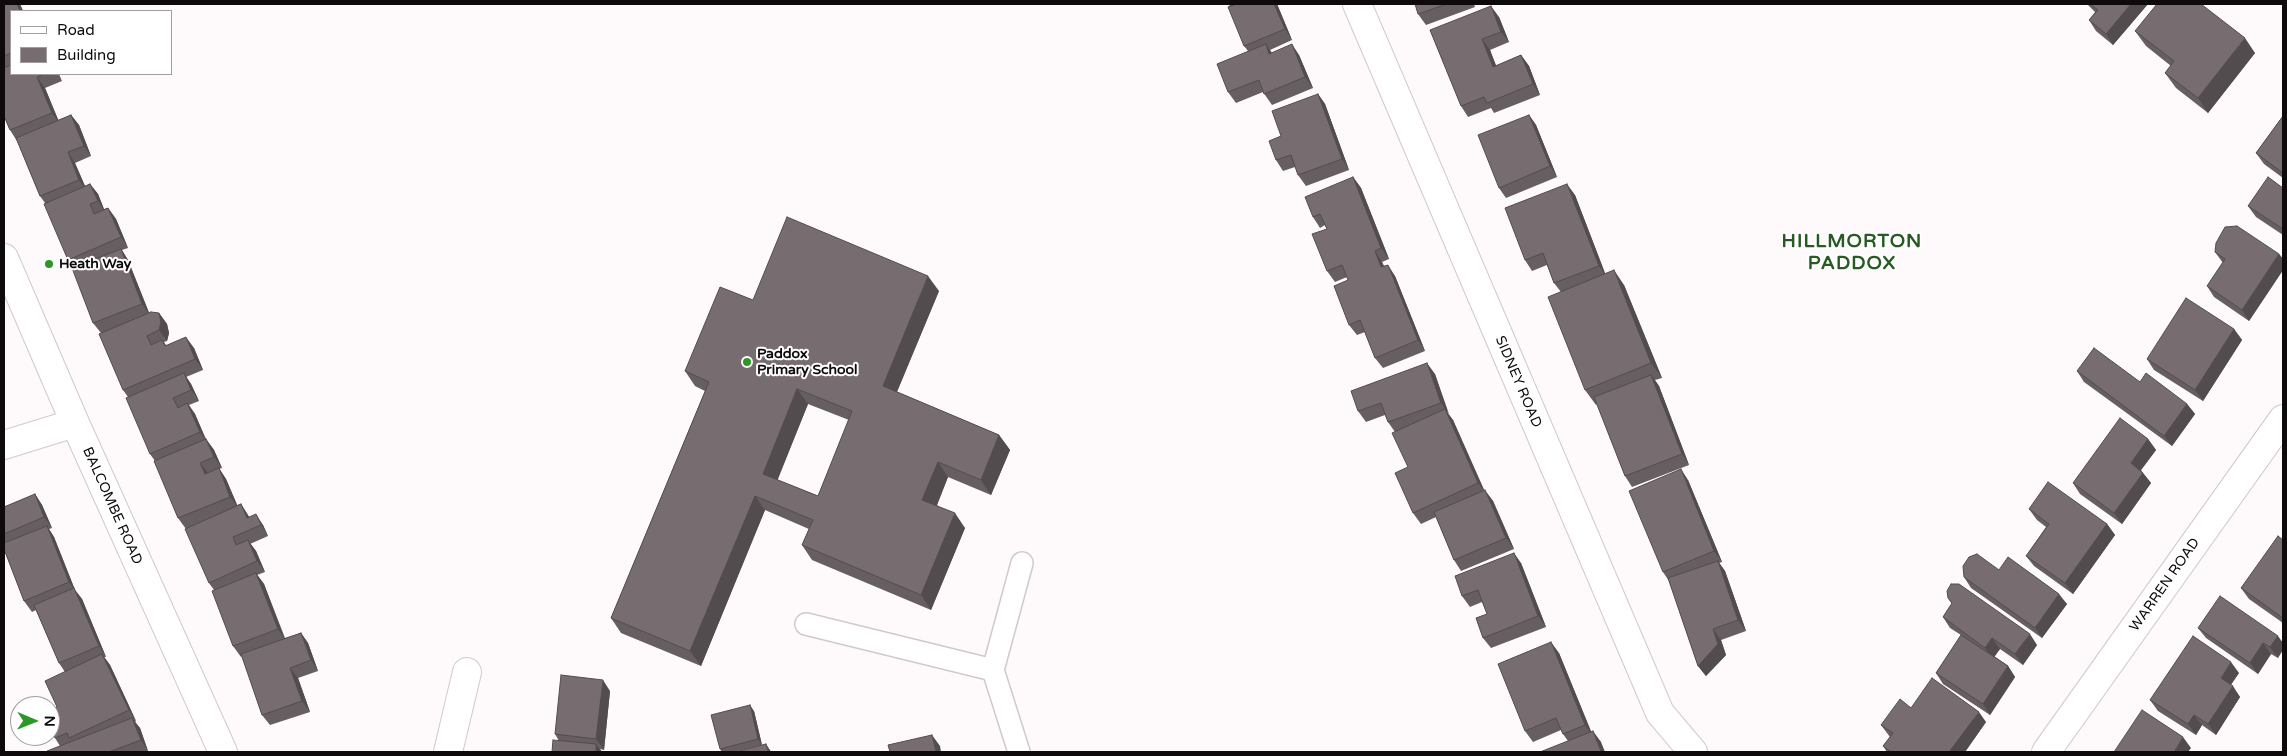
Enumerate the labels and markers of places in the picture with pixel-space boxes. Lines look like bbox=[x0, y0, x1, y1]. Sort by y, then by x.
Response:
place label: Heath Way bbox=[59, 256, 131, 272]
marker: Heath Way bbox=[43, 258, 55, 270]
place label: Paddox Primary School bbox=[757, 346, 858, 378]
marker: Paddox Primary School bbox=[741, 356, 753, 368]

